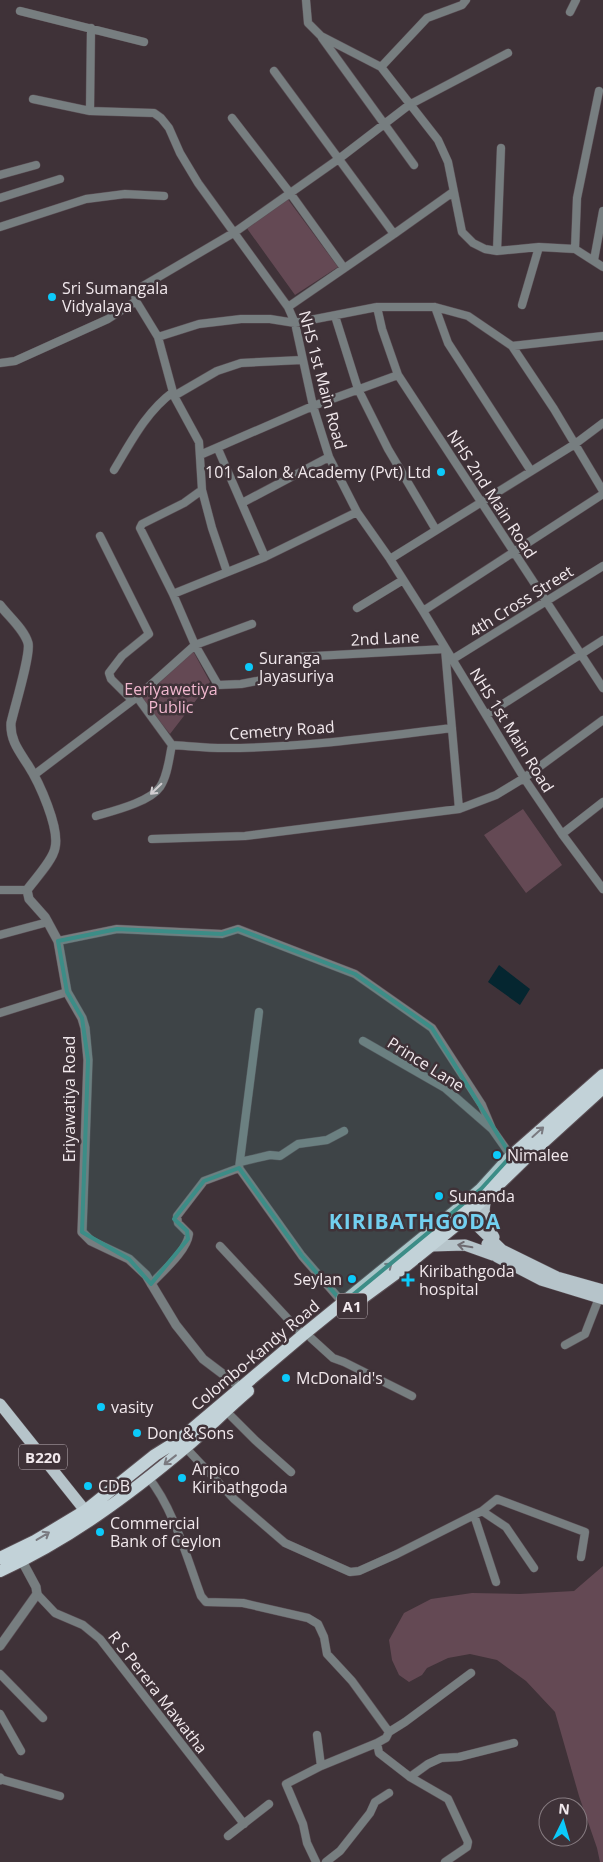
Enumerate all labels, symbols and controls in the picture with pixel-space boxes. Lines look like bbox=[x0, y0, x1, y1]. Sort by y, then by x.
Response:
place label: Sri Sumangala Vidyalaya bbox=[62, 277, 168, 317]
marker: Sri Sumangala Vidyalaya bbox=[46, 291, 58, 303]
street label: NHS 1st Main Road bbox=[294, 308, 352, 452]
street label: NHS 2nd Main Road bbox=[442, 425, 542, 563]
place label: 101 Salon & Academy (Pvt) Ltd bbox=[205, 461, 431, 483]
marker: 101 Salon & Academy (Pvt) Ltd bbox=[435, 466, 447, 478]
street label: 4th Cross Street bbox=[465, 560, 578, 642]
street label: 2nd Lane bbox=[350, 625, 420, 651]
place label: Suranga Jayasuriya bbox=[257, 647, 334, 687]
marker: Suranga Jayasuriya bbox=[243, 661, 255, 673]
street label: NHS 1st Main Road bbox=[465, 664, 559, 796]
park label: Eeriyawetiya Public bbox=[124, 678, 218, 718]
street label: Cemetry Road bbox=[229, 715, 335, 745]
one-way arrow bbox=[150, 783, 162, 795]
street label: Prince Lane bbox=[383, 1032, 469, 1096]
street label: Eriyawatiya Road bbox=[58, 1036, 80, 1162]
one-way arrow bbox=[532, 1126, 545, 1138]
place label: Nimalee bbox=[507, 1144, 569, 1166]
marker: Nimalee bbox=[491, 1149, 503, 1161]
place label: Sunanda bbox=[449, 1185, 515, 1207]
marker: Sunanda bbox=[433, 1190, 445, 1202]
district label: KIRIBATHGODA bbox=[329, 1207, 501, 1235]
one-way arrow bbox=[458, 1241, 474, 1251]
place label: Kiribathgoda hospital bbox=[419, 1260, 515, 1300]
one-way arrow bbox=[380, 1263, 393, 1274]
place label: Seylan bbox=[293, 1268, 342, 1290]
marker: Seylan bbox=[346, 1273, 358, 1285]
marker: Kiribathgoda hospital bbox=[401, 1273, 415, 1287]
road number: A1 bbox=[337, 1294, 367, 1318]
street label: Colombo-Kandy Road bbox=[186, 1295, 324, 1415]
place label: McDonald's bbox=[296, 1367, 383, 1389]
marker: McDonald's bbox=[280, 1372, 292, 1384]
place label: vasity bbox=[111, 1396, 154, 1418]
marker: vasity bbox=[95, 1401, 107, 1413]
place label: Don & Sons bbox=[147, 1422, 234, 1444]
marker: Don & Sons bbox=[131, 1427, 143, 1439]
road number: B220 bbox=[19, 1444, 67, 1470]
one-way arrow bbox=[163, 1454, 176, 1465]
place label: Arpico Kiribathgoda bbox=[192, 1458, 288, 1498]
marker: Arpico Kiribathgoda bbox=[176, 1472, 188, 1484]
place label: CDB bbox=[98, 1475, 130, 1497]
marker: CDB bbox=[82, 1480, 94, 1492]
place label: Commercial Bank of Ceylon bbox=[110, 1512, 221, 1552]
marker: Commercial Bank of Ceylon bbox=[94, 1526, 106, 1538]
one-way arrow bbox=[36, 1531, 51, 1541]
street label: R S Perera Mawatha bbox=[103, 1626, 213, 1758]
north arrow bbox=[538, 1797, 588, 1847]
text: N bbox=[558, 1799, 571, 1819]

